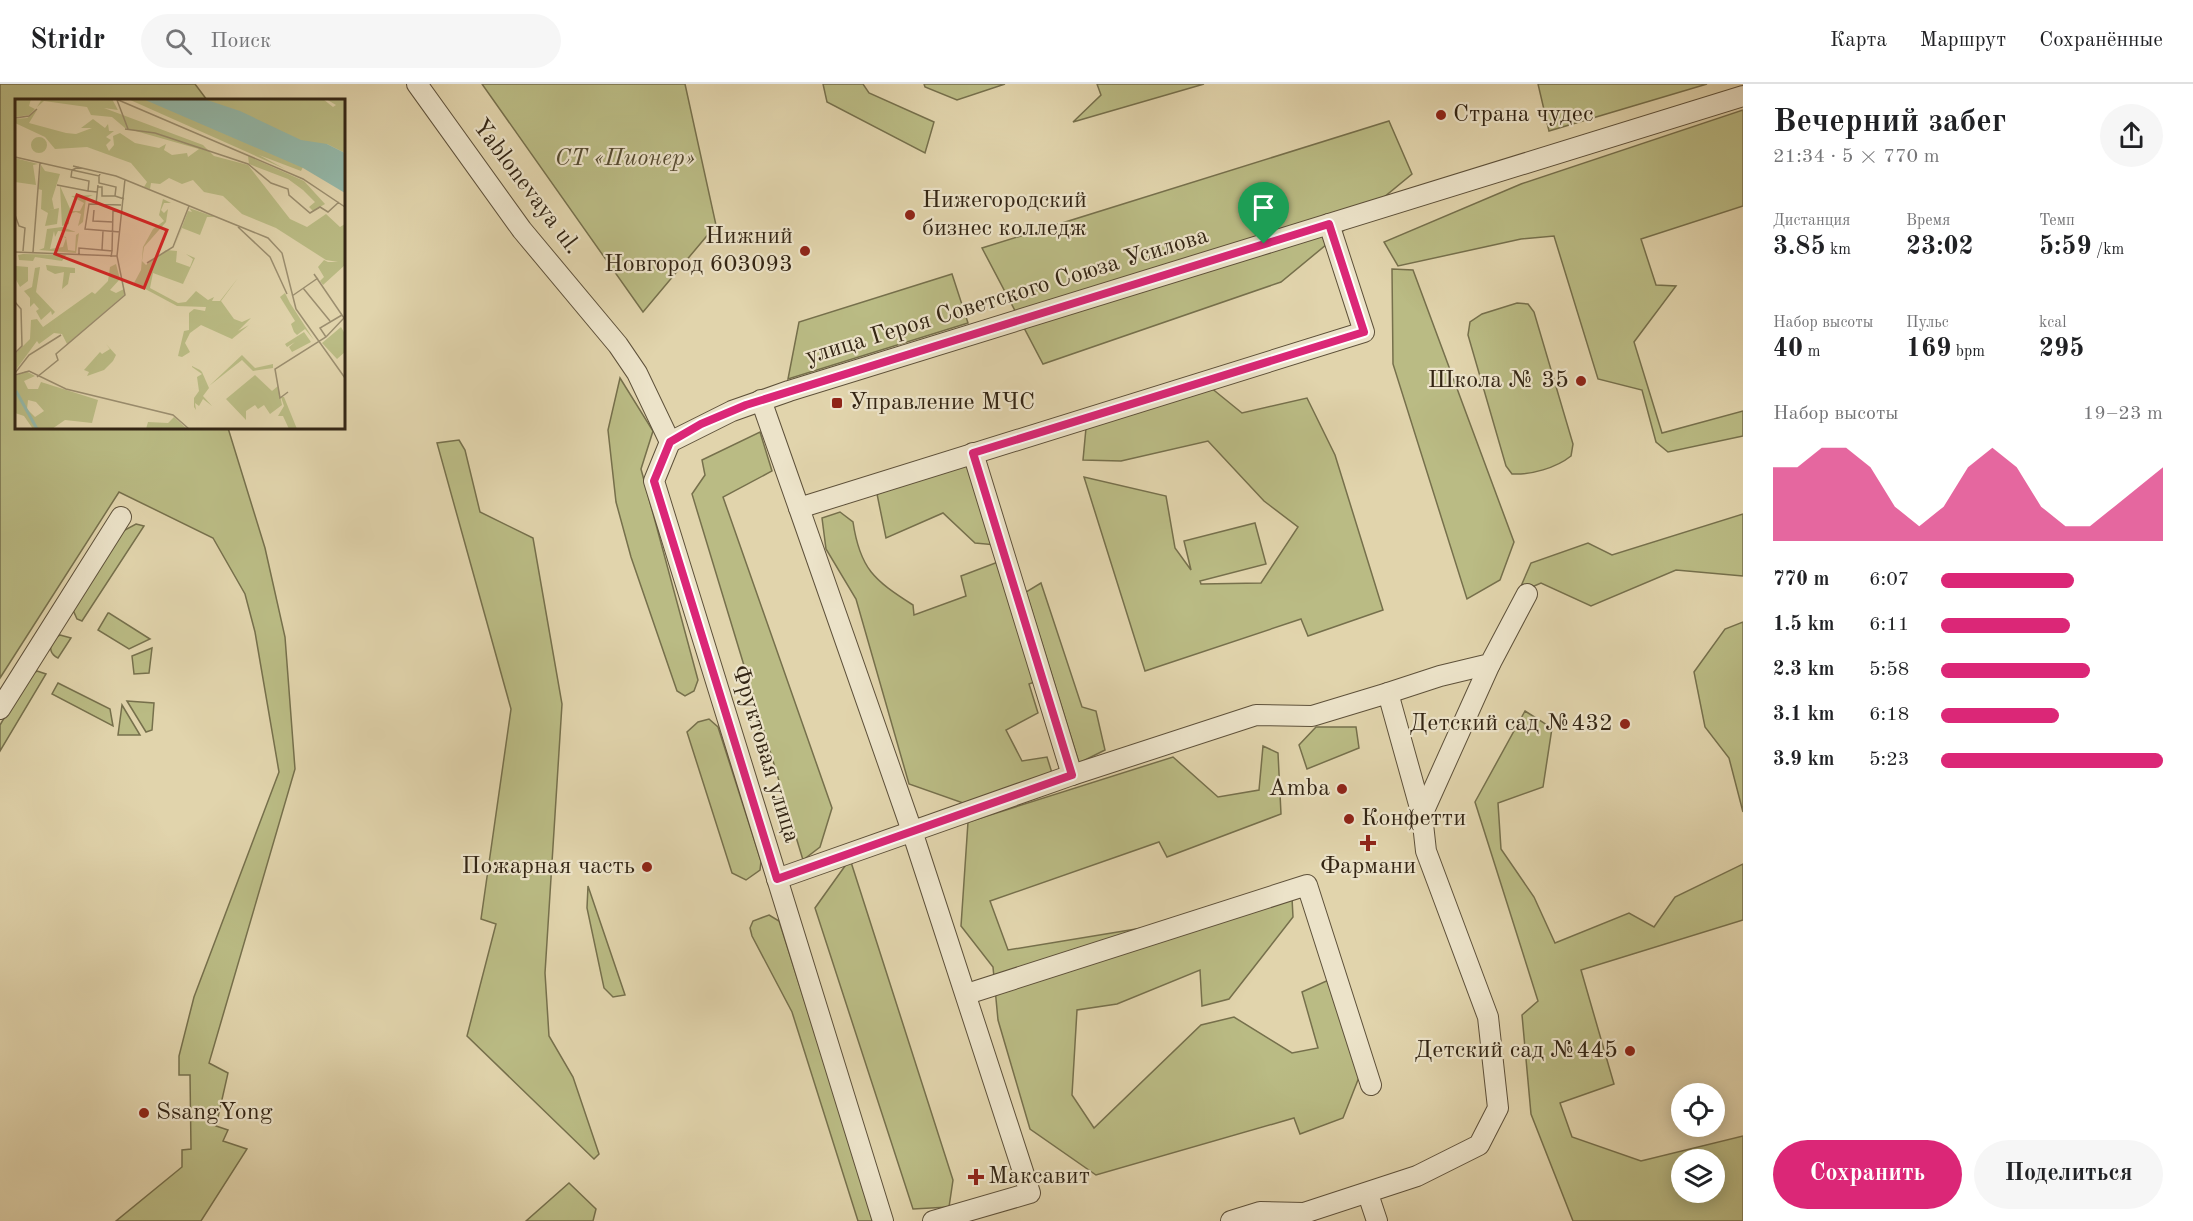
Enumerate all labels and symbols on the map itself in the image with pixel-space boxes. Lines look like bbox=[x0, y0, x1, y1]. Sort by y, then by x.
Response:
inset map bbox=[15, 99, 345, 429]
place label: Страна чудес bbox=[1453, 103, 1593, 127]
marker: Страна чудес bbox=[1434, 108, 1448, 122]
street label: Yablonevaya ul. bbox=[468, 115, 584, 259]
park label: СТ «Пионер» bbox=[555, 147, 695, 171]
pin bbox=[1238, 182, 1289, 244]
place label: Нижегородский бизнес колледж bbox=[922, 189, 1087, 241]
marker: Нижегородский бизнес колледж bbox=[903, 208, 917, 222]
street label: улица Героя Советского Союза Усилова bbox=[803, 224, 1211, 370]
place label: Нижний Новгород 603093 bbox=[604, 225, 793, 277]
marker: Нижний Новгород 603093 bbox=[798, 244, 812, 258]
place label: Школа № 35 bbox=[1428, 369, 1569, 393]
marker: Школа № 35 bbox=[1574, 374, 1588, 388]
place label: Управление МЧС bbox=[849, 391, 1035, 415]
marker: Управление МЧС bbox=[830, 396, 844, 410]
street label: Фруктовая улица bbox=[727, 663, 803, 846]
place label: Детский сад №432 bbox=[1410, 712, 1613, 736]
marker: Детский сад №432 bbox=[1618, 717, 1632, 731]
place label: Amba bbox=[1268, 777, 1330, 801]
marker: Amba bbox=[1335, 782, 1349, 796]
place label: Конфетти bbox=[1361, 807, 1466, 831]
marker: Конфетти bbox=[1342, 812, 1356, 826]
marker: Фармани bbox=[1361, 836, 1375, 850]
place label: Пожарная часть bbox=[462, 855, 635, 879]
place label: Фармани bbox=[1320, 855, 1416, 879]
marker: Пожарная часть bbox=[640, 860, 654, 874]
place label: Детский сад №445 bbox=[1415, 1039, 1618, 1063]
marker: Детский сад №445 bbox=[1623, 1044, 1637, 1058]
place label: SsangYong bbox=[156, 1101, 273, 1125]
marker: SsangYong bbox=[137, 1106, 151, 1120]
place label: Максавит bbox=[988, 1165, 1090, 1189]
marker: Максавит bbox=[969, 1170, 983, 1184]

